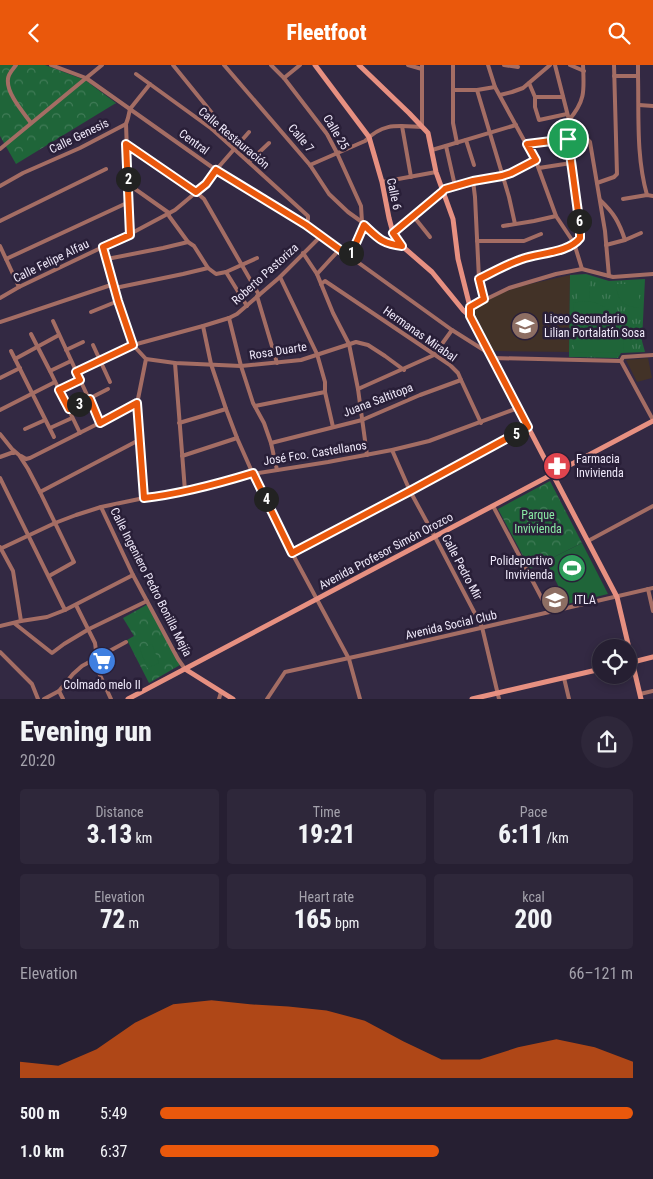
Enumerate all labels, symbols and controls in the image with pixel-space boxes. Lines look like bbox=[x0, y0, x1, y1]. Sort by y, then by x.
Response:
icon: back bbox=[20, 19, 48, 47]
icon: search bbox=[605, 19, 633, 47]
text: Fleetfoot bbox=[287, 20, 366, 45]
street label: Calle Restauración bbox=[196, 104, 272, 172]
street label: Calle 25 bbox=[320, 112, 352, 152]
street label: Calle Genesis bbox=[47, 116, 111, 156]
pin bbox=[547, 118, 589, 160]
street label: Calle 7 bbox=[285, 121, 317, 155]
icon: arrive bbox=[554, 125, 582, 153]
street label: Central bbox=[176, 126, 212, 158]
pin: 2 bbox=[116, 167, 140, 191]
text: 2 bbox=[125, 171, 132, 187]
street label: Calle 6 bbox=[384, 177, 404, 211]
pin: 6 bbox=[566, 209, 592, 233]
text: 6 bbox=[576, 213, 583, 229]
street label: Calle Felipe Alfau bbox=[11, 237, 91, 285]
street label: Roberto Pastoriza bbox=[229, 240, 301, 308]
pin: 1 bbox=[338, 241, 364, 265]
text: 1 bbox=[348, 245, 355, 261]
street label: Hermanas Mirabal bbox=[380, 303, 460, 365]
school or university icon: Liceo Secundario Lilian Portalatín Sosa bbox=[510, 311, 540, 341]
place label: Liceo Secundario Lilian Portalatín Sosa bbox=[544, 312, 645, 340]
street label: Rosa Duarte bbox=[248, 339, 308, 362]
street label: Juana Saltitopa bbox=[341, 380, 415, 420]
pin: 3 bbox=[66, 391, 92, 417]
text: 3 bbox=[76, 396, 83, 412]
pin: 5 bbox=[504, 421, 528, 447]
text: 5 bbox=[513, 426, 520, 442]
street label: José Fco. Castellanos bbox=[262, 438, 368, 468]
pharmacy icon: Farmacia Invivienda bbox=[542, 451, 572, 481]
place label: Farmacia Invivienda bbox=[576, 452, 624, 480]
pin: 4 bbox=[254, 487, 278, 511]
text: 4 bbox=[263, 491, 270, 507]
street label: Calle Ingeniero Pedro Bonilla Mejía bbox=[107, 505, 195, 659]
park label: Parque Invivienda bbox=[514, 508, 562, 536]
street label: Avenida Profesor Simón Orozco bbox=[317, 510, 455, 592]
street label: Calle Pedro Mir bbox=[439, 532, 485, 603]
sports icon: Polideportivo Invivienda bbox=[557, 553, 587, 583]
place label: Polideportivo Invivienda bbox=[490, 554, 553, 582]
school or university icon: ITLA bbox=[540, 585, 570, 615]
place label: ITLA bbox=[574, 593, 596, 607]
street label: Avenida Social Club bbox=[404, 608, 498, 642]
map controls bbox=[592, 639, 637, 684]
button: locate bbox=[592, 639, 637, 684]
supermarket icon: Colmado melo II bbox=[87, 646, 117, 676]
place label: Colmado melo II bbox=[63, 678, 141, 692]
text: Evening run bbox=[20, 715, 152, 748]
button: share bbox=[581, 716, 633, 768]
text: 20:20 bbox=[20, 751, 55, 770]
text: Distance bbox=[95, 804, 144, 820]
text: Time bbox=[313, 804, 340, 820]
text: Pace bbox=[520, 804, 547, 820]
text: 3.13 bbox=[87, 820, 132, 849]
text: 19:21 bbox=[298, 820, 355, 849]
text: 6:11 bbox=[498, 820, 543, 849]
text: km bbox=[132, 830, 152, 846]
text: /km bbox=[543, 830, 569, 846]
text: Elevation bbox=[94, 889, 145, 905]
text: Heart rate bbox=[299, 889, 354, 905]
text: kcal bbox=[522, 889, 545, 905]
text: 72 bbox=[100, 905, 125, 934]
text: 165 bbox=[294, 905, 332, 934]
text: 200 bbox=[514, 905, 553, 934]
text: m bbox=[125, 915, 139, 931]
text: bpm bbox=[332, 915, 359, 931]
text: Elevation bbox=[20, 964, 78, 983]
text: 66–121 m bbox=[569, 964, 633, 983]
text: 500 m bbox=[20, 1104, 60, 1123]
text: 5:49 bbox=[100, 1104, 127, 1123]
text: 1.0 km bbox=[20, 1142, 64, 1161]
text: 6:37 bbox=[100, 1142, 127, 1161]

